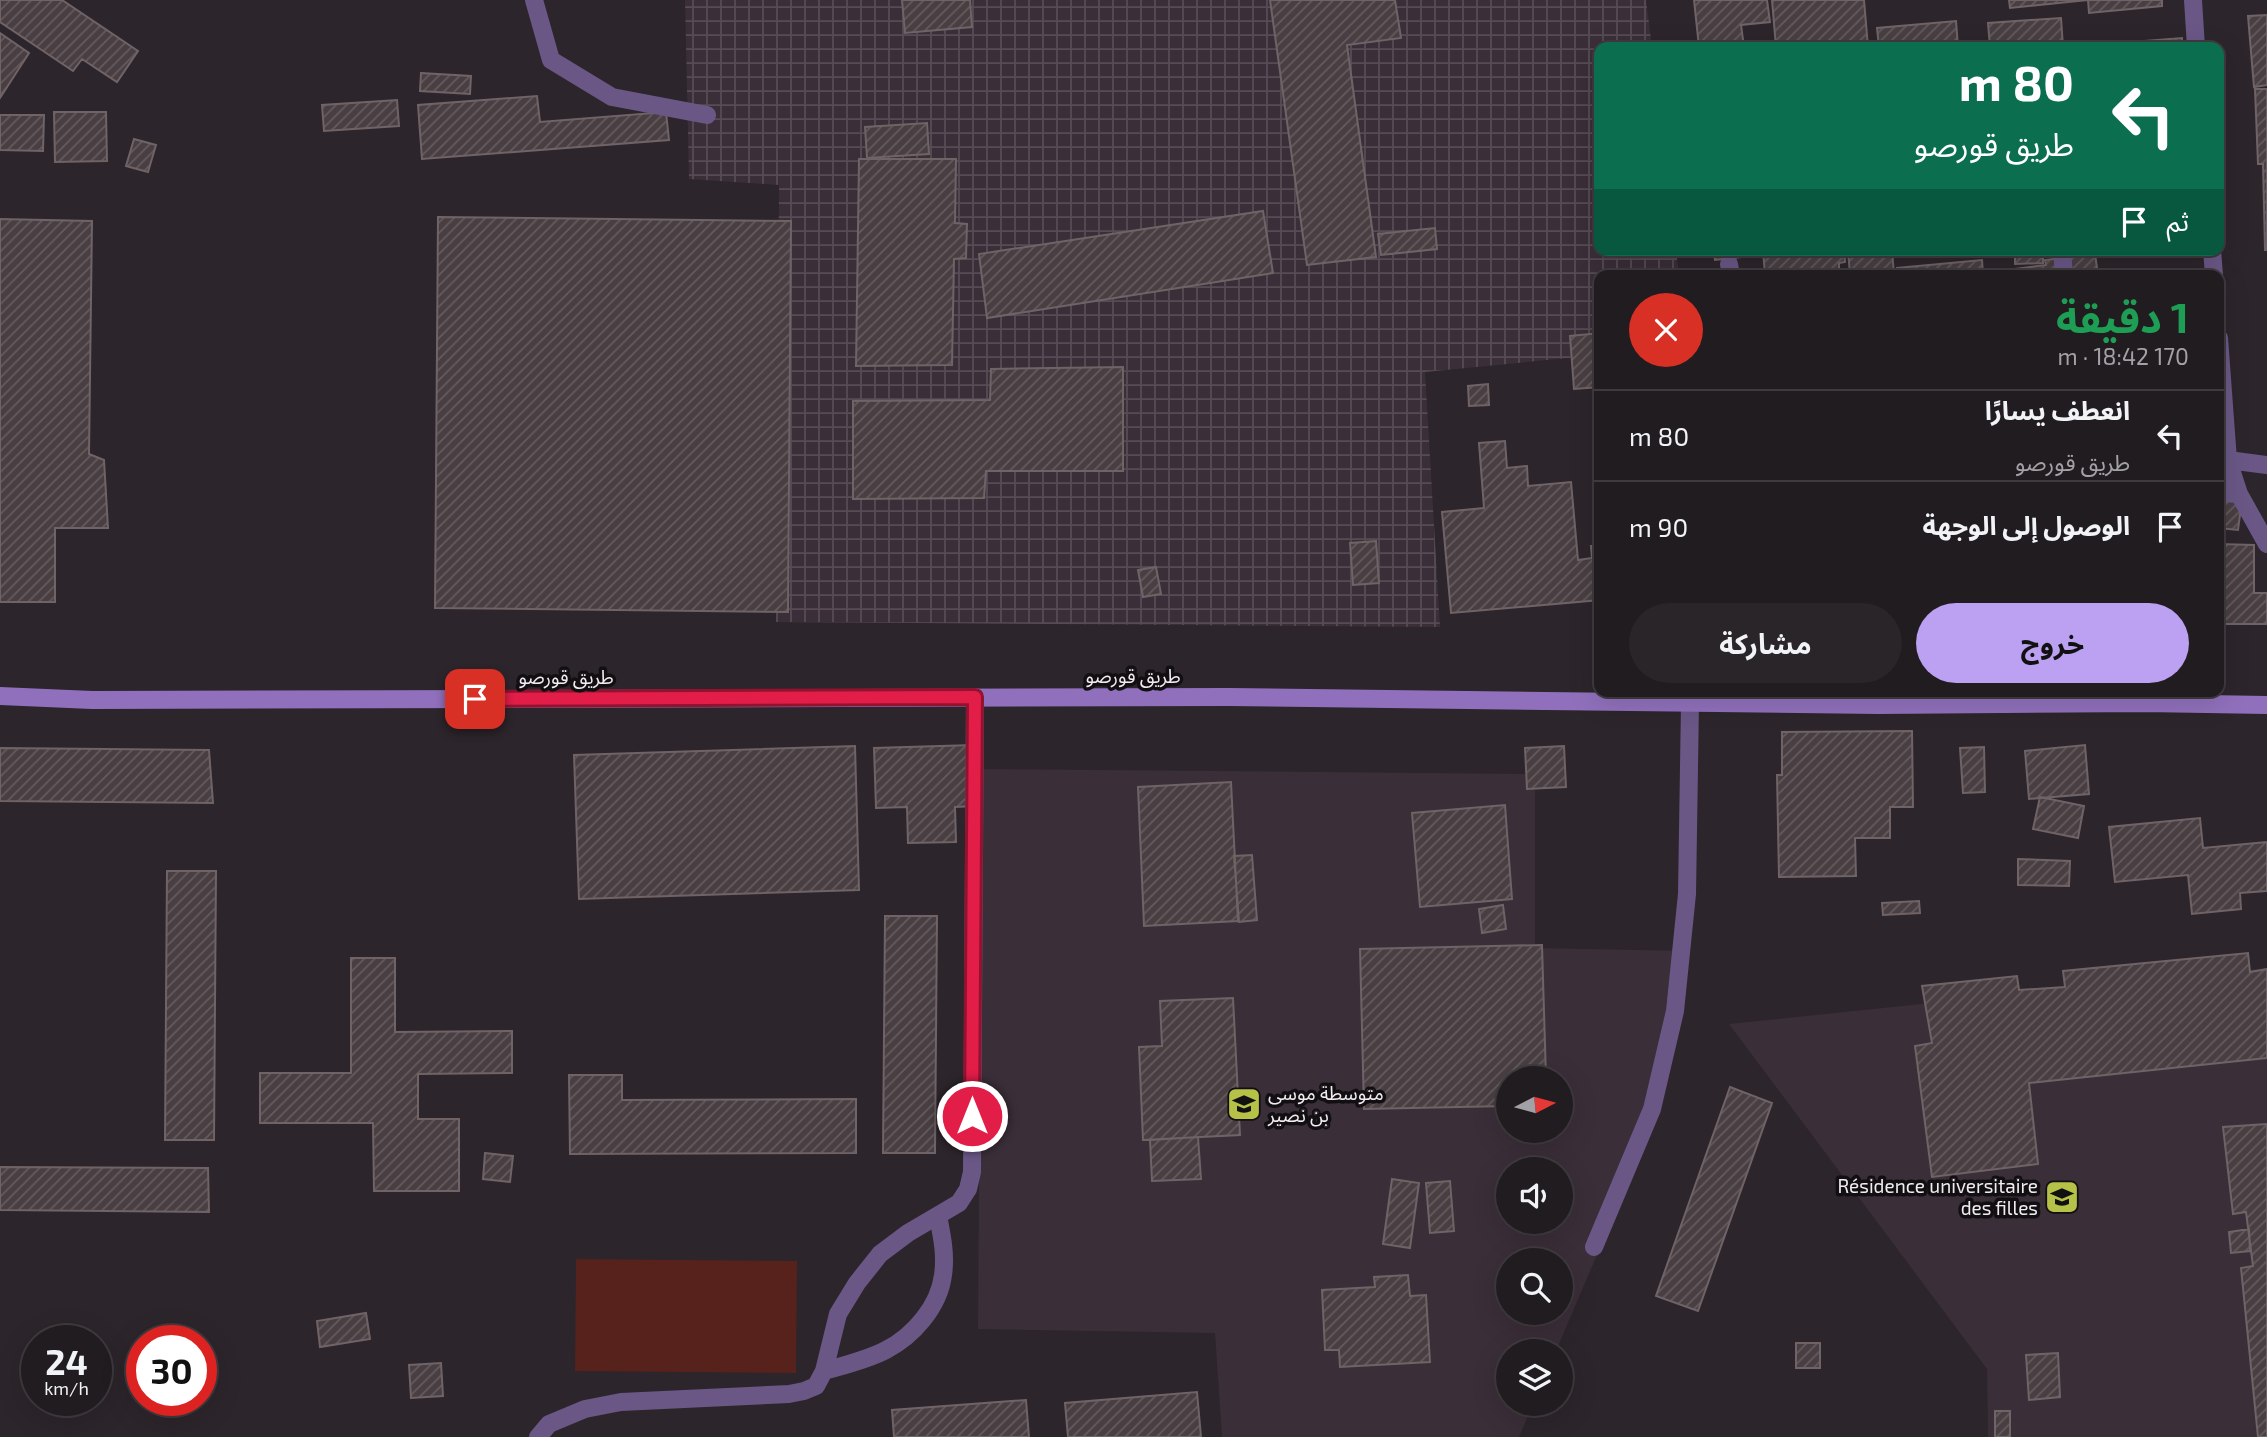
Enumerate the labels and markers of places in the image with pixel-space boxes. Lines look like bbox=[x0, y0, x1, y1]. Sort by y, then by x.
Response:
pin bbox=[445, 669, 505, 729]
place label: متوسطة موسى بن نصير bbox=[1267, 1081, 1384, 1127]
school or university icon: متوسطة موسى بن نصير bbox=[1225, 1085, 1263, 1123]
place label: Résidence universitaire des filles bbox=[1837, 1174, 2038, 1219]
school or university icon: Résidence universitaire des filles bbox=[2043, 1178, 2081, 1216]

